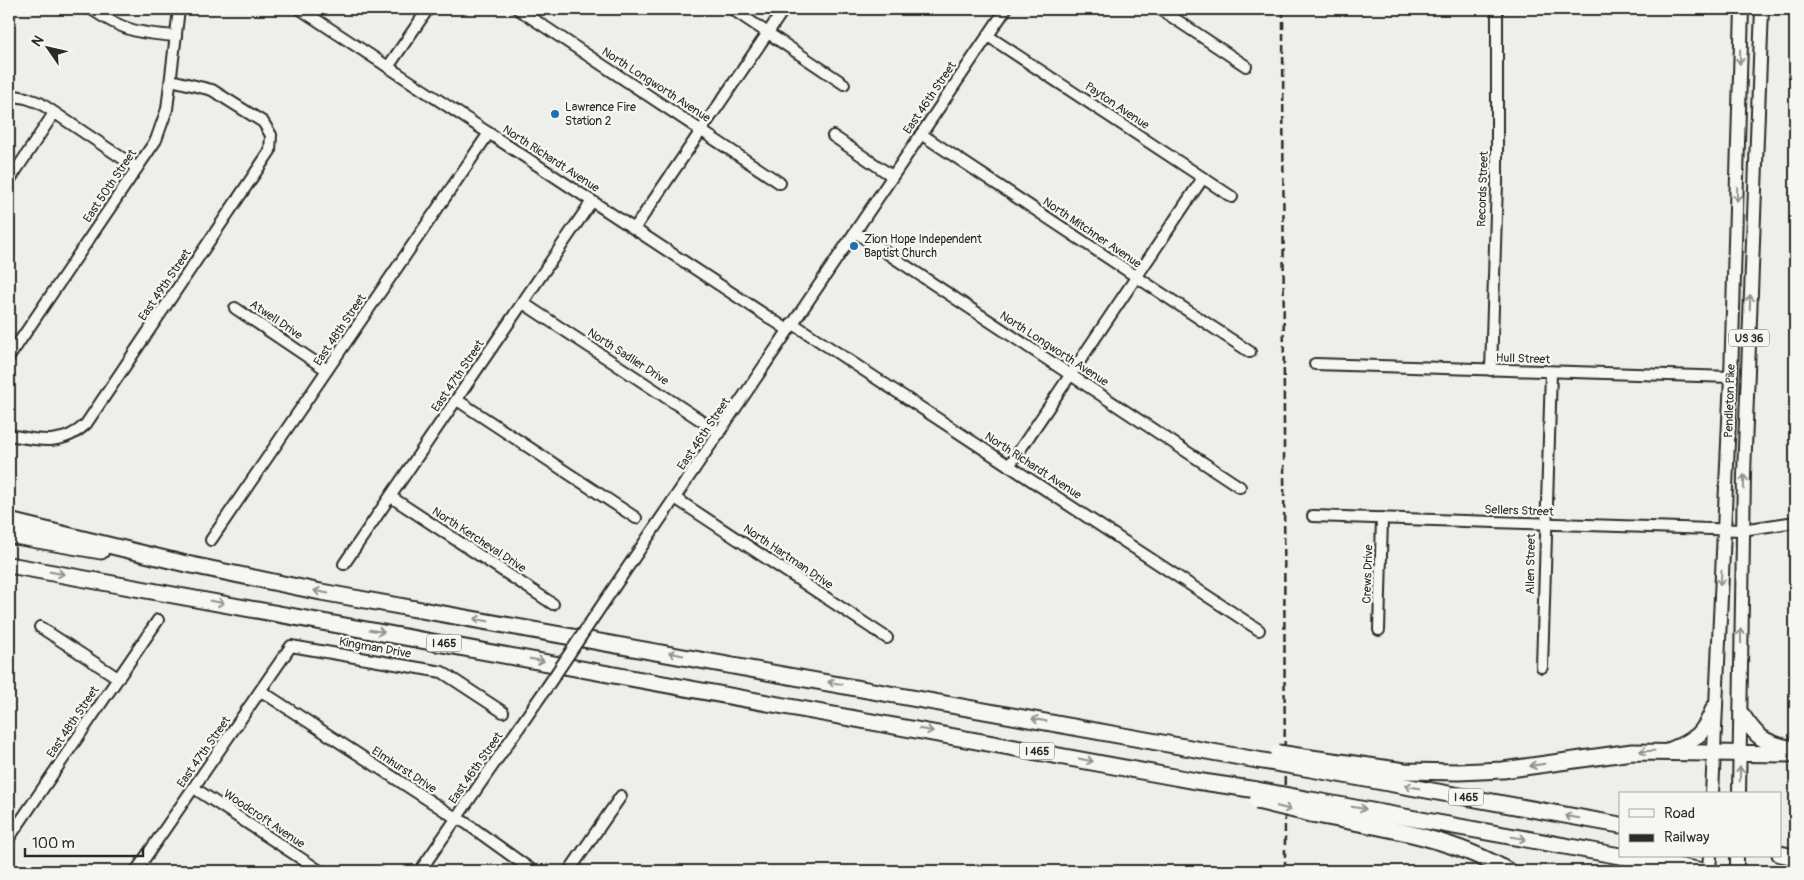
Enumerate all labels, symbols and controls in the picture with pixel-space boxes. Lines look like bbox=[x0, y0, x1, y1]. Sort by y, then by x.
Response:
north arrow bbox=[22, 22, 72, 72]
text: N bbox=[28, 32, 47, 50]
street label: North Longworth Avenue bbox=[599, 44, 713, 126]
one-way arrow bbox=[1736, 49, 1745, 65]
street label: East 46th Street bbox=[900, 59, 960, 137]
street label: Payton Avenue bbox=[1082, 79, 1152, 133]
place label: Lawrence Fire Station 2 bbox=[565, 100, 636, 129]
marker: Lawrence Fire Station 2 bbox=[549, 108, 561, 120]
street label: North Richardt Avenue bbox=[500, 122, 602, 196]
street label: East 50th Street bbox=[80, 146, 140, 225]
street label: Records Street bbox=[1474, 151, 1492, 227]
one-way arrow bbox=[1732, 185, 1742, 201]
street label: North Mitchner Avenue bbox=[1040, 194, 1144, 272]
place label: Zion Hope Independent Baptist Church bbox=[864, 232, 982, 261]
marker: Zion Hope Independent Baptist Church bbox=[848, 240, 860, 252]
street label: East 49th Street bbox=[135, 246, 195, 324]
street label: East 48th Street bbox=[311, 291, 370, 369]
one-way arrow bbox=[1745, 294, 1755, 310]
street label: Atwell Drive bbox=[247, 297, 305, 343]
street label: North Longworth Avenue bbox=[997, 308, 1111, 390]
street label: North Sadlier Drive bbox=[585, 325, 671, 389]
road number: US 36 bbox=[1729, 329, 1769, 346]
street label: East 47th Street bbox=[428, 337, 488, 415]
street label: Hull Street bbox=[1496, 351, 1551, 367]
street label: Pendleton Pike bbox=[1721, 364, 1739, 438]
street label: East 46th Street bbox=[674, 395, 734, 473]
street label: North Richardt Avenue bbox=[982, 429, 1084, 503]
one-way arrow bbox=[1739, 474, 1749, 490]
street label: Sellers Street bbox=[1484, 502, 1554, 520]
street label: North Kercheval Drive bbox=[429, 504, 529, 576]
street label: North Hartman Drive bbox=[740, 521, 836, 593]
street label: Allen Street bbox=[1523, 533, 1539, 595]
street label: Crews Drive bbox=[1359, 544, 1377, 604]
one-way arrow bbox=[48, 569, 64, 579]
one-way arrow bbox=[1717, 570, 1726, 586]
one-way arrow bbox=[313, 586, 329, 596]
one-way arrow bbox=[208, 597, 224, 607]
one-way arrow bbox=[473, 614, 489, 624]
one-way arrow bbox=[368, 626, 384, 636]
one-way arrow bbox=[1736, 629, 1746, 645]
street label: Kingman Drive bbox=[338, 634, 412, 662]
road number: I 465 bbox=[426, 634, 462, 651]
one-way arrow bbox=[668, 648, 684, 658]
one-way arrow bbox=[528, 655, 544, 665]
one-way arrow bbox=[828, 677, 844, 687]
street label: East 48th Street bbox=[44, 683, 103, 761]
street label: East 47th Street bbox=[174, 713, 234, 791]
one-way arrow bbox=[1031, 714, 1047, 724]
one-way arrow bbox=[918, 726, 934, 736]
street label: East 46th Street bbox=[446, 729, 506, 807]
road number: I 465 bbox=[1020, 742, 1054, 759]
street label: Elmhurst Drive bbox=[369, 744, 439, 797]
one-way arrow bbox=[1639, 747, 1655, 756]
one-way arrow bbox=[1078, 756, 1094, 765]
one-way arrow bbox=[1529, 760, 1545, 770]
one-way arrow bbox=[1736, 766, 1745, 782]
one-way arrow bbox=[1405, 782, 1421, 792]
street label: Woodcroft Avenue bbox=[220, 786, 308, 852]
road number: I 465 bbox=[1448, 789, 1484, 806]
legend bbox=[1619, 792, 1782, 858]
one-way arrow bbox=[1275, 803, 1291, 813]
one-way arrow bbox=[1351, 804, 1367, 814]
text: Road bbox=[1664, 804, 1695, 823]
one-way arrow bbox=[1565, 811, 1581, 821]
scale bar bbox=[25, 825, 142, 857]
text: Railway bbox=[1664, 828, 1710, 847]
one-way arrow bbox=[1511, 833, 1527, 843]
text: 100 m bbox=[32, 834, 75, 853]

